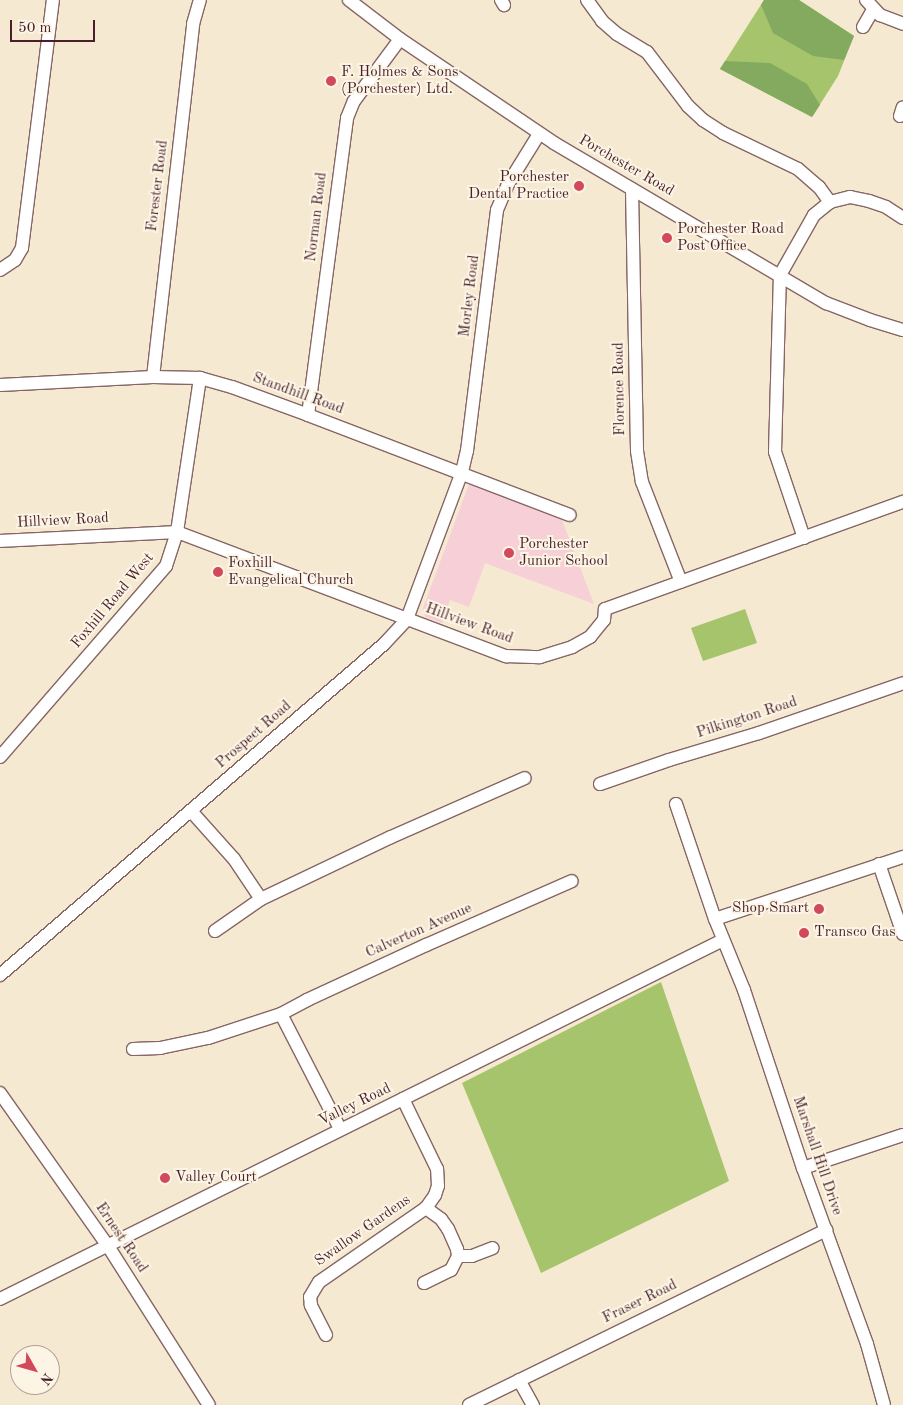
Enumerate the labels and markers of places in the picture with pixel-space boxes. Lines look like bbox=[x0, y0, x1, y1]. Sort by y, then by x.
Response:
place label: F. Holmes & Sons (Porchester) Ltd. bbox=[341, 63, 459, 98]
marker: F. Holmes & Sons (Porchester) Ltd. bbox=[325, 75, 337, 87]
place label: Porchester Dental Practice bbox=[468, 168, 569, 203]
marker: Porchester Dental Practice bbox=[573, 180, 585, 192]
place label: Porchester Road Post Office bbox=[677, 220, 784, 255]
marker: Porchester Road Post Office bbox=[661, 232, 673, 244]
place label: Porchester Junior School bbox=[519, 535, 608, 570]
marker: Porchester Junior School bbox=[503, 547, 515, 559]
place label: Foxhill Evangelical Church bbox=[228, 554, 354, 589]
marker: Foxhill Evangelical Church bbox=[212, 566, 224, 578]
place label: Shop Smart bbox=[732, 900, 809, 918]
marker: Shop Smart bbox=[813, 903, 825, 915]
place label: Transco Gas bbox=[814, 924, 896, 942]
marker: Transco Gas bbox=[798, 927, 810, 939]
place label: Valley Court bbox=[175, 1169, 257, 1187]
marker: Valley Court bbox=[159, 1172, 171, 1184]

